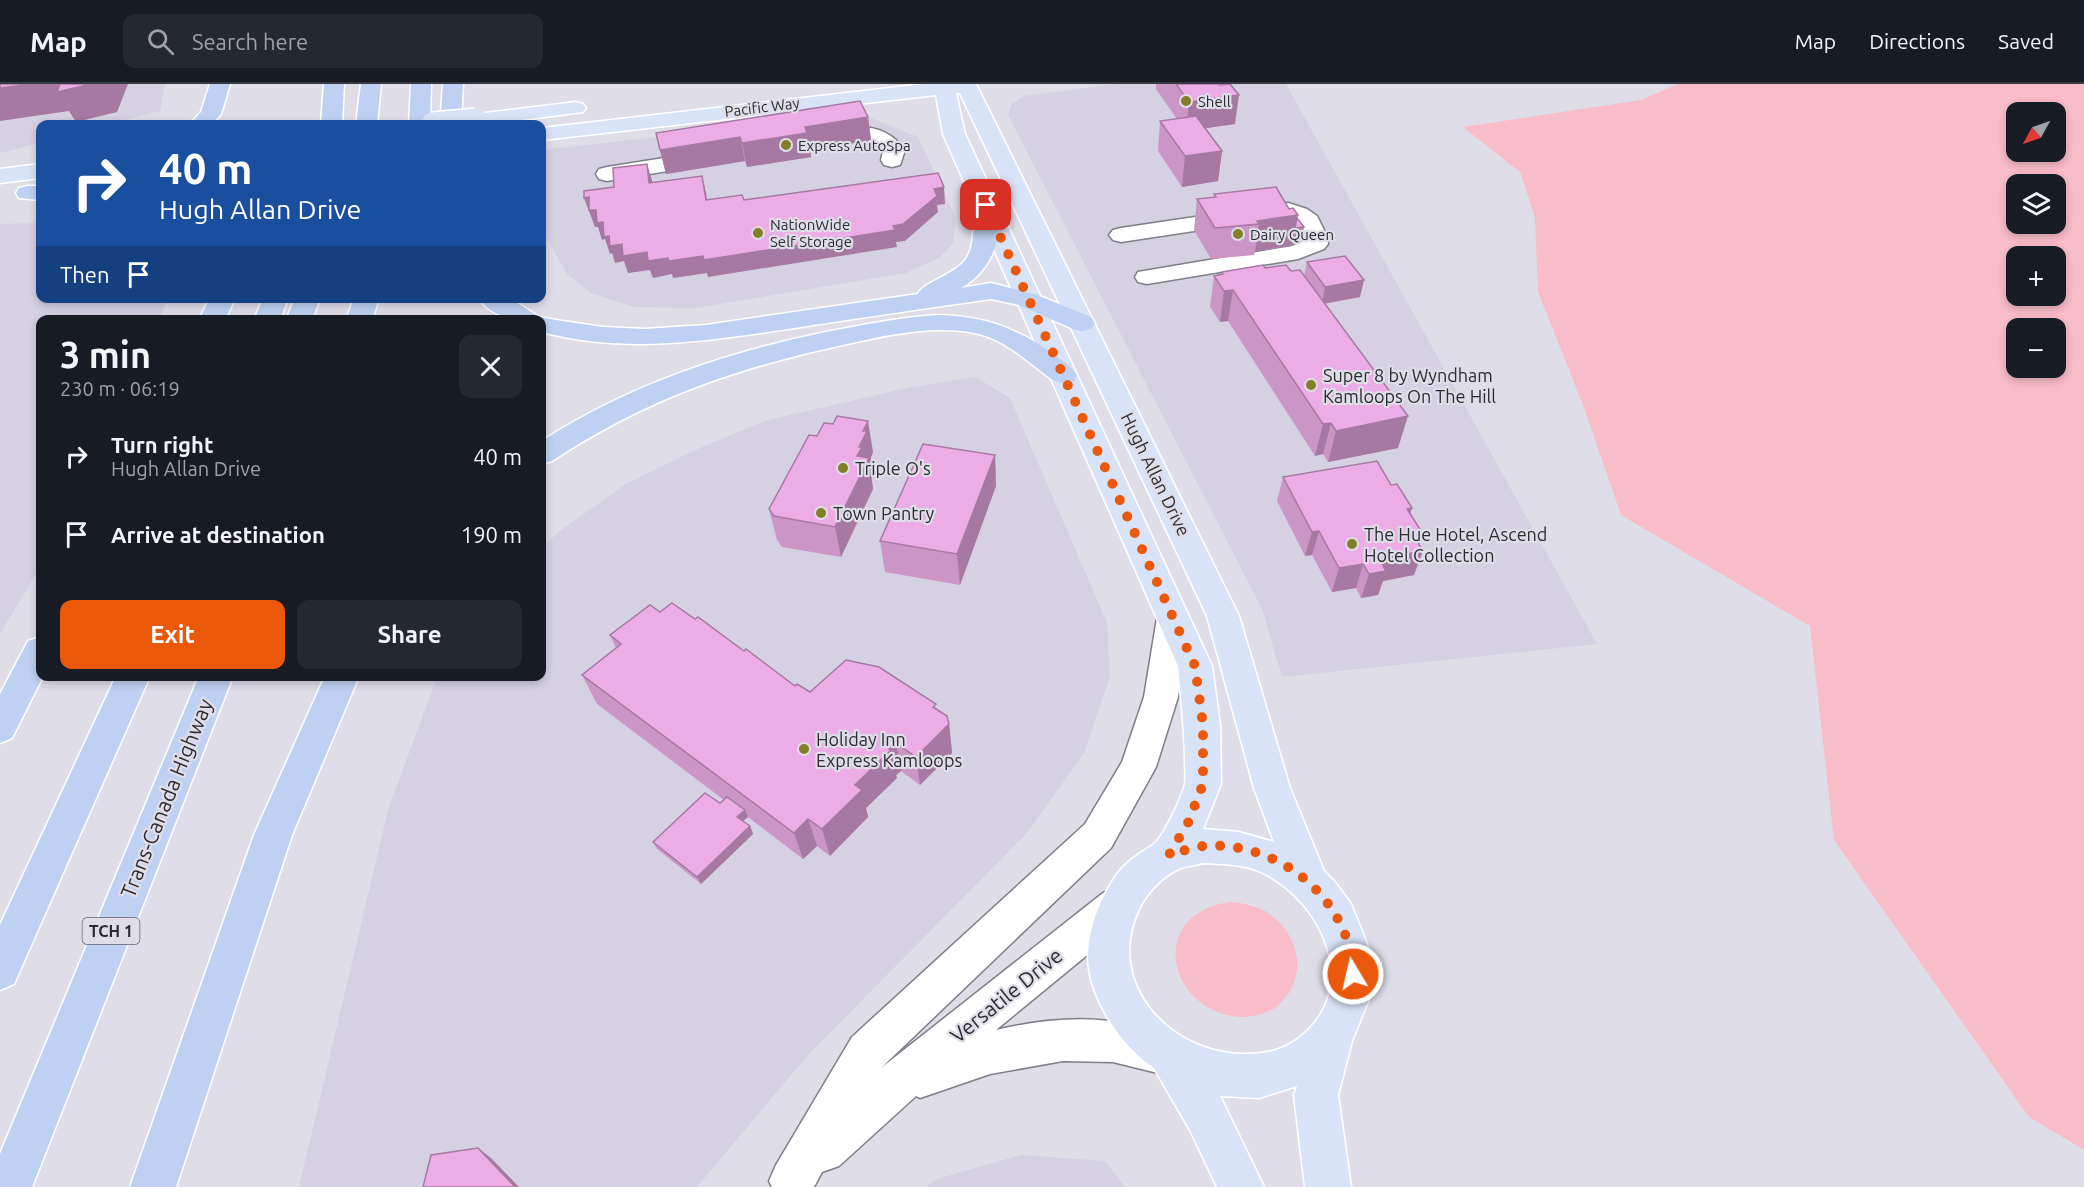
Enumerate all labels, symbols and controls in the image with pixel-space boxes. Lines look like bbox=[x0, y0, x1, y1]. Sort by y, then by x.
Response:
search box bbox=[123, 14, 543, 68]
icon: search bbox=[144, 25, 177, 58]
text: Map bbox=[30, 26, 87, 57]
text: Search here bbox=[192, 29, 308, 54]
text: Map bbox=[1795, 29, 1836, 53]
text: Directions bbox=[1869, 29, 1965, 53]
text: Saved bbox=[1998, 29, 2054, 53]
place label: Shell bbox=[1198, 93, 1231, 110]
street label: Pacific Way bbox=[724, 94, 800, 120]
marker: Shell bbox=[1179, 94, 1193, 108]
north arrow bbox=[2006, 102, 2066, 162]
map controls bbox=[2006, 102, 2066, 378]
place label: Express AutoSpa bbox=[798, 137, 911, 154]
marker: Express AutoSpa bbox=[779, 138, 793, 152]
icon: right bbox=[60, 144, 138, 222]
text: 40 m bbox=[159, 145, 253, 192]
button: layers bbox=[2006, 174, 2066, 234]
pin bbox=[960, 179, 1011, 230]
icon: arrive bbox=[969, 188, 1002, 221]
text: Hugh Allan Drive bbox=[159, 194, 361, 224]
place label: NationWide Self Storage bbox=[770, 216, 852, 250]
marker: NationWide Self Storage bbox=[751, 226, 765, 240]
place label: Dairy Queen bbox=[1250, 226, 1334, 243]
marker: Dairy Queen bbox=[1231, 227, 1245, 241]
button: + bbox=[2006, 246, 2066, 306]
icon: arrive bbox=[122, 258, 155, 291]
text: Then bbox=[60, 262, 110, 287]
button: − bbox=[2006, 318, 2066, 378]
text: 3 min bbox=[60, 334, 151, 375]
button: close bbox=[459, 335, 522, 398]
place label: Super 8 by Wyndham Kamloops On The Hill bbox=[1323, 365, 1496, 406]
text: 230 m · 06:19 bbox=[60, 377, 180, 400]
marker: Super 8 by Wyndham Kamloops On The Hill bbox=[1304, 378, 1318, 392]
street label: Hugh Allan Drive bbox=[1117, 409, 1195, 539]
text: Turn right bbox=[111, 432, 213, 457]
icon: right bbox=[60, 440, 93, 473]
text: 40 m bbox=[473, 444, 522, 469]
text: Hugh Allan Drive bbox=[111, 457, 261, 480]
place label: Triple O's bbox=[855, 458, 931, 478]
marker: Triple O's bbox=[836, 461, 850, 475]
place label: Town Pantry bbox=[833, 503, 934, 523]
marker: Town Pantry bbox=[814, 506, 828, 520]
icon: arrive bbox=[60, 518, 93, 551]
text: Arrive at destination bbox=[111, 522, 325, 547]
text: 190 m bbox=[461, 522, 522, 547]
place label: The Hue Hotel, Ascend Hotel Collection bbox=[1364, 524, 1547, 565]
marker: The Hue Hotel, Ascend Hotel Collection bbox=[1345, 537, 1359, 551]
button: Exit bbox=[60, 600, 285, 669]
button: Share bbox=[297, 600, 522, 669]
street label: Trans-Canada Highway bbox=[115, 695, 217, 901]
place label: Holiday Inn Express Kamloops bbox=[816, 729, 962, 770]
marker: Holiday Inn Express Kamloops bbox=[797, 742, 811, 756]
road number: TCH 1 bbox=[82, 918, 140, 944]
position arrow bbox=[1321, 942, 1385, 1006]
street label: Versatile Drive bbox=[945, 943, 1067, 1047]

